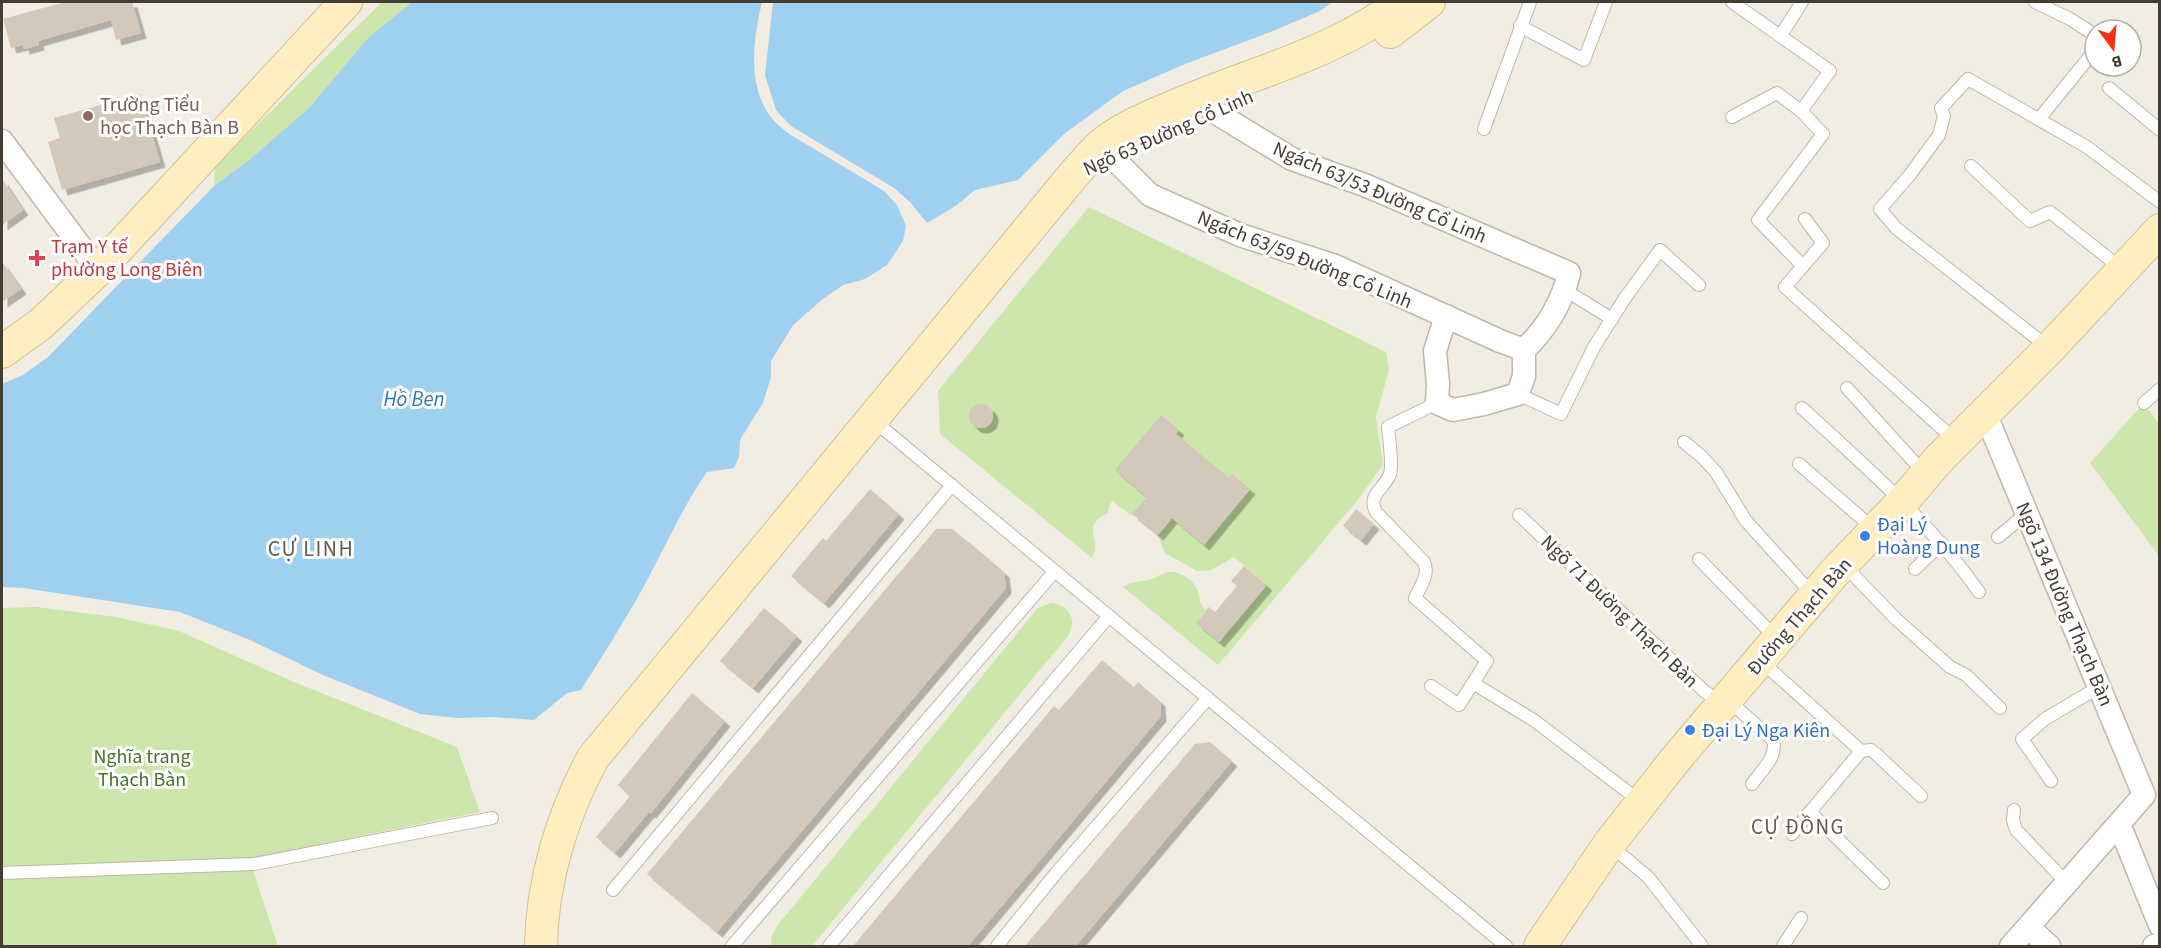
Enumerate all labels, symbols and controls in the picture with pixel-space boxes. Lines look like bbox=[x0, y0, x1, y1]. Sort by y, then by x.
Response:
north arrow bbox=[2083, 18, 2143, 78]
text: B bbox=[2109, 50, 2125, 73]
street label: Ngõ 63 Đường Cổ Linh bbox=[1079, 83, 1258, 183]
place label: Trường Tiểu học Thạch Bàn B bbox=[100, 91, 239, 142]
marker: Trường Tiểu học Thạch Bàn B bbox=[81, 109, 95, 123]
street label: Ngách 63/53 Đường Cổ Linh bbox=[1268, 135, 1491, 251]
street label: Ngách 63/59 Đường Cổ Linh bbox=[1193, 204, 1416, 316]
place label: Trạm Y tế phường Long Biên bbox=[51, 233, 203, 284]
marker: Trạm Y tế phường Long Biên bbox=[28, 249, 46, 267]
water label: Hồ Ben bbox=[383, 384, 445, 414]
street label: Ngõ 134 Đường Thạch Bàn bbox=[2008, 498, 2120, 711]
place label: Đại Lý Hoàng Dung bbox=[1877, 511, 1980, 562]
street label: Ngõ 71 Đường Thạch Bàn bbox=[1534, 529, 1704, 695]
marker: Đại Lý Hoàng Dung bbox=[1858, 529, 1872, 543]
district label: CỰ LINH bbox=[268, 533, 354, 565]
street label: Đường Thạch Bàn bbox=[1741, 552, 1859, 682]
place label: Đại Lý Nga Kiên bbox=[1702, 717, 1830, 745]
marker: Đại Lý Nga Kiên bbox=[1683, 723, 1697, 737]
park label: Nghĩa trang Thạch Bàn bbox=[93, 743, 191, 794]
district label: CỰ ĐỒNG bbox=[1751, 812, 1845, 842]

